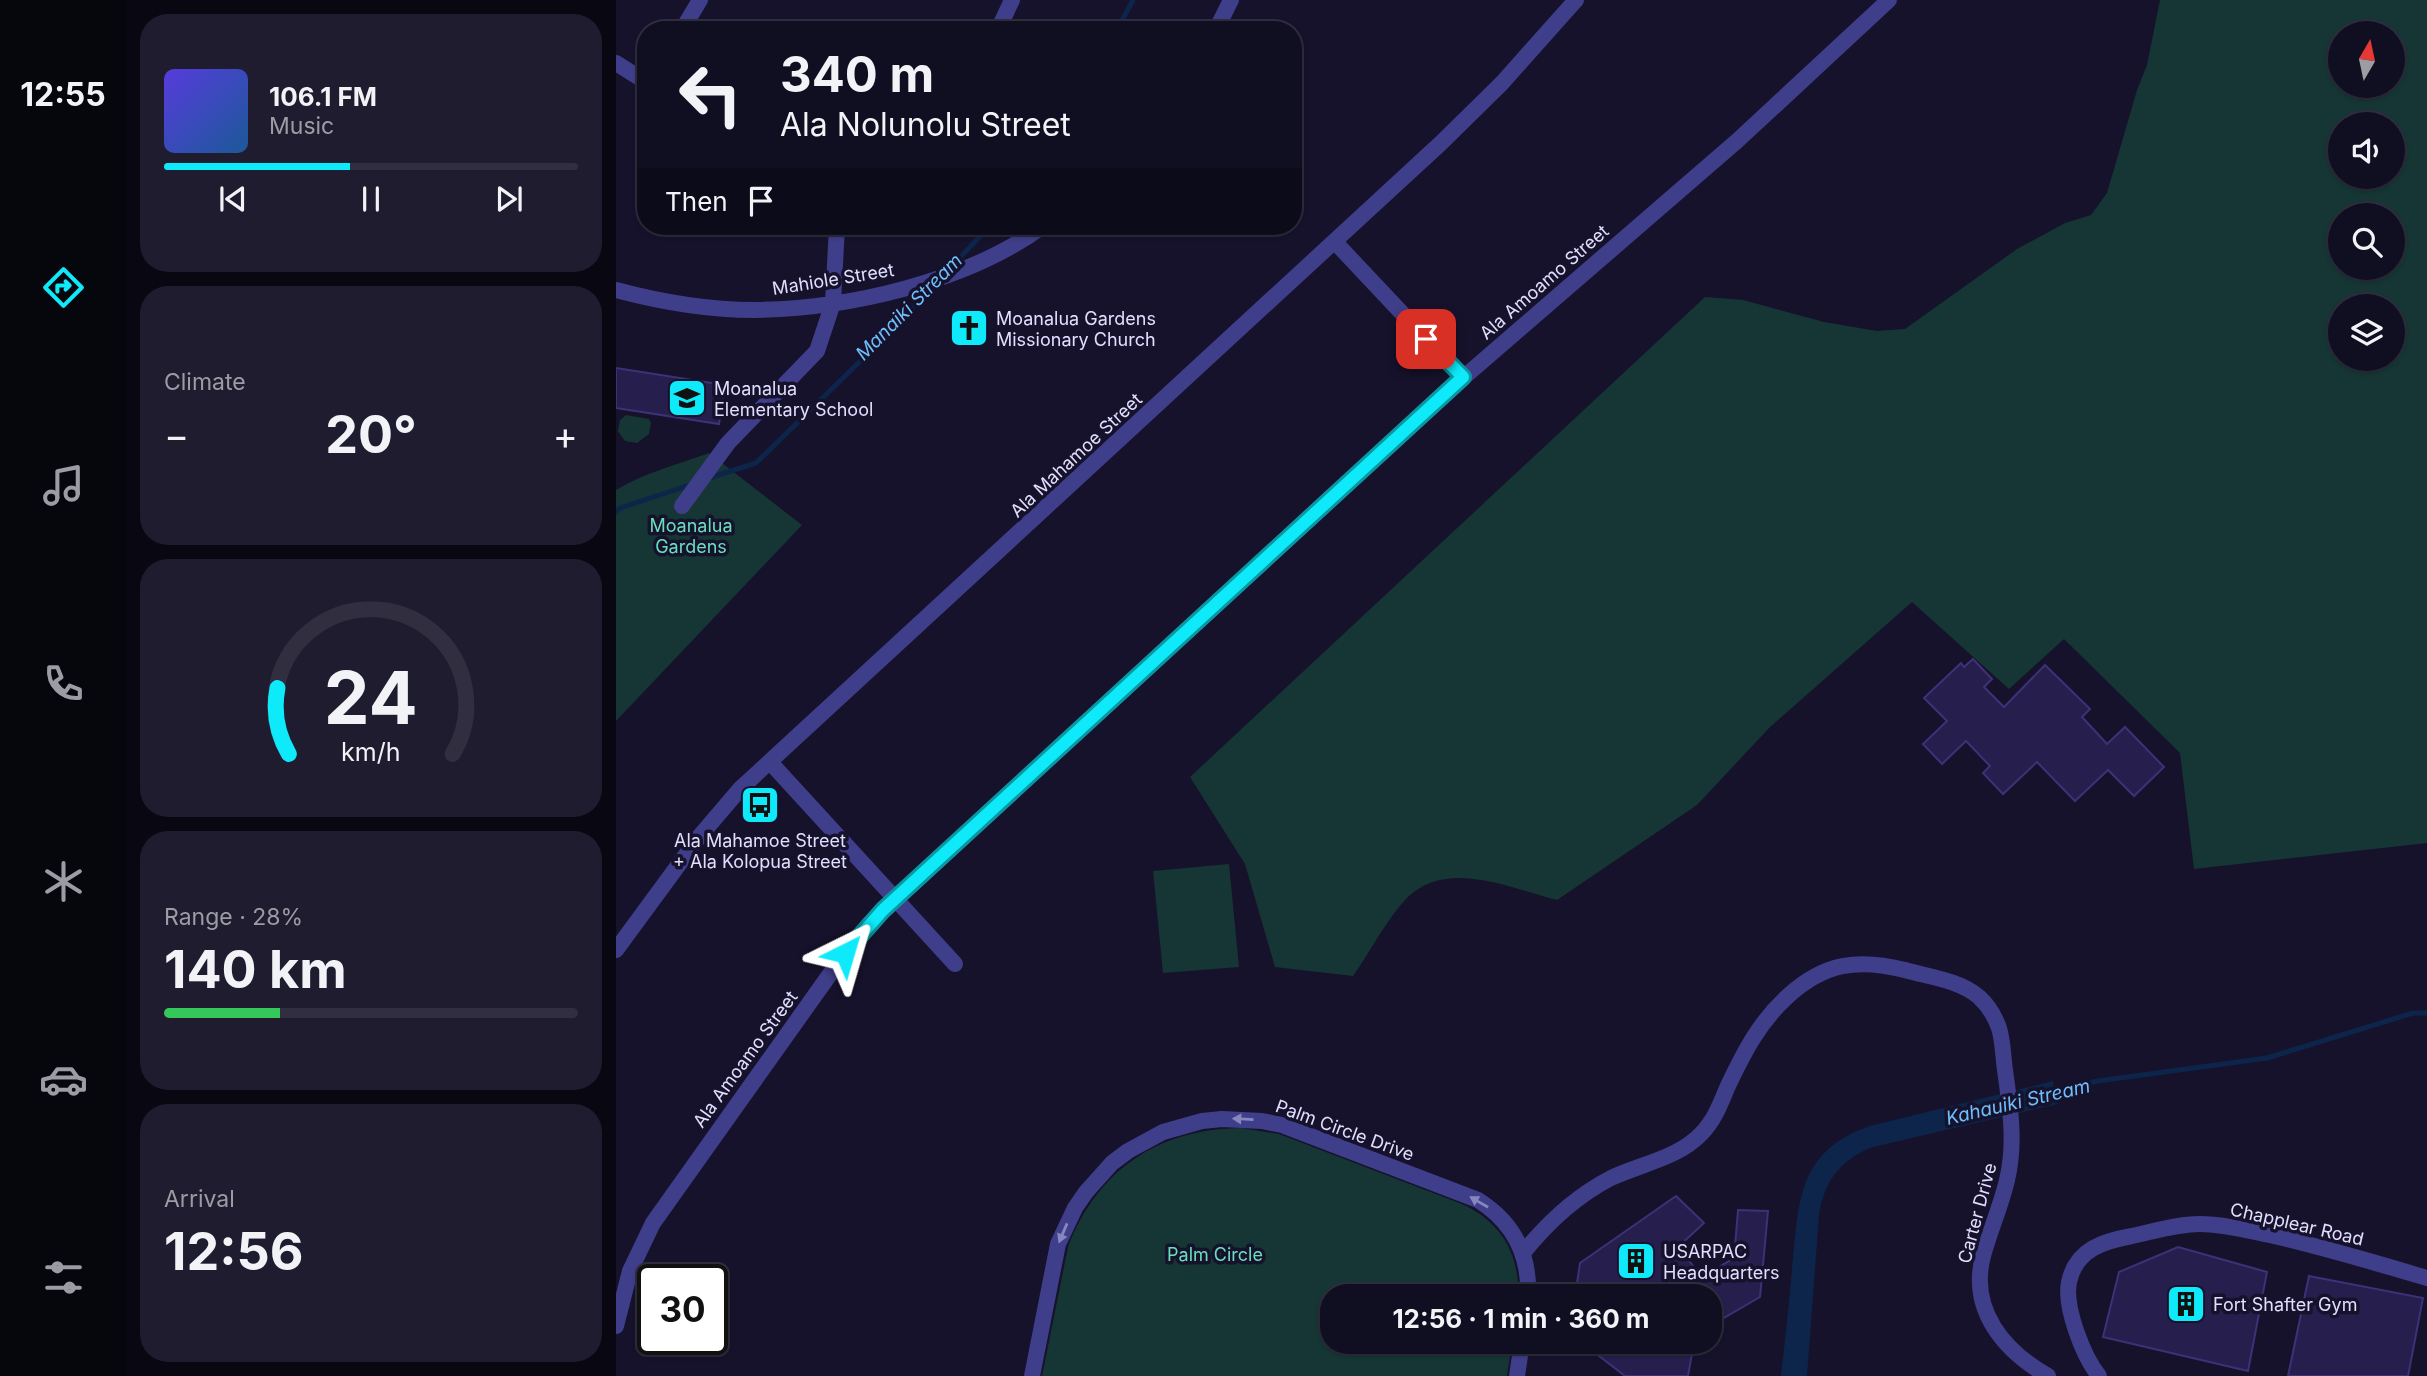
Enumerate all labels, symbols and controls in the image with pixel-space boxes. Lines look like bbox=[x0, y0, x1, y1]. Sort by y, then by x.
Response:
north arrow bbox=[2328, 21, 2404, 98]
map controls bbox=[2328, 21, 2405, 371]
text: 340 m bbox=[780, 45, 934, 104]
icon: left bbox=[665, 49, 756, 140]
text: 12:55 bbox=[20, 75, 106, 114]
text: 106.1 FM bbox=[269, 81, 377, 112]
text: Ala Nolunolu Street bbox=[780, 105, 1071, 144]
text: Music bbox=[269, 112, 334, 140]
button: sound bbox=[2328, 112, 2405, 189]
icon: previous bbox=[214, 180, 252, 218]
icon: pause bbox=[352, 180, 390, 218]
icon: next bbox=[490, 180, 528, 218]
icon: arrive bbox=[742, 182, 780, 220]
text: Then bbox=[665, 186, 728, 217]
button: search bbox=[2328, 203, 2405, 280]
street label: Ala Amoamo Street bbox=[1475, 220, 1613, 344]
water label: Manaiki Stream bbox=[851, 249, 967, 365]
street label: Mahiole Street bbox=[771, 259, 895, 299]
icon: directions bbox=[39, 263, 88, 312]
button: layers bbox=[2328, 294, 2405, 371]
church icon: Moanalua Gardens Missionary Church bbox=[948, 307, 990, 349]
place label: Moanalua Gardens Missionary Church bbox=[996, 308, 1156, 350]
pin bbox=[1396, 309, 1456, 369]
icon: arrive bbox=[1407, 320, 1445, 358]
text: Climate bbox=[164, 368, 246, 396]
school or university icon: Moanalua Elementary School bbox=[666, 377, 708, 419]
place label: Moanalua Elementary School bbox=[714, 378, 873, 420]
street label: Ala Mahamoe Street bbox=[1006, 389, 1146, 521]
text: 20° bbox=[325, 403, 417, 466]
text: − bbox=[164, 412, 189, 458]
text: + bbox=[553, 412, 578, 458]
icon: music bbox=[39, 461, 88, 510]
park label: Moanalua Gardens bbox=[649, 515, 733, 557]
text: 24 bbox=[324, 653, 418, 742]
icon: phone bbox=[39, 659, 88, 708]
text: km/h bbox=[341, 737, 401, 767]
bus stop icon: Ala Mahamoe Street + Ala Kolopua Street bbox=[739, 784, 781, 826]
place label: Ala Mahamoe Street + Ala Kolopua Street bbox=[673, 830, 847, 872]
icon: climate bbox=[39, 857, 88, 906]
text: Range · 28% bbox=[164, 903, 303, 931]
position arrow bbox=[808, 916, 882, 990]
text: 140 km bbox=[164, 938, 347, 1001]
street label: Ala Amoamo Street bbox=[688, 987, 802, 1131]
icon: car bbox=[39, 1055, 88, 1104]
water label: Kahauiki Stream bbox=[1944, 1074, 2092, 1130]
street label: Palm Circle Drive bbox=[1273, 1095, 1417, 1165]
one-way arrow bbox=[1231, 1114, 1253, 1125]
street label: Carter Drive bbox=[1954, 1161, 2000, 1265]
text: Arrival bbox=[164, 1185, 235, 1213]
one-way arrow bbox=[1470, 1196, 1489, 1208]
street label: Chapplear Road bbox=[2228, 1198, 2366, 1250]
text: 12:56 bbox=[164, 1220, 304, 1283]
one-way arrow bbox=[1057, 1223, 1069, 1243]
building icon: USARPAC Headquarters bbox=[1615, 1240, 1657, 1282]
place label: USARPAC Headquarters bbox=[1663, 1241, 1780, 1283]
park label: Palm Circle bbox=[1167, 1244, 1263, 1265]
icon: filters bbox=[39, 1253, 88, 1302]
speed limit sign: 30 bbox=[637, 1264, 728, 1355]
building icon: Fort Shafter Gym bbox=[2165, 1283, 2207, 1325]
place label: Fort Shafter Gym bbox=[2213, 1294, 2357, 1315]
text: 12:56 · 1 min · 360 m bbox=[1392, 1303, 1650, 1334]

